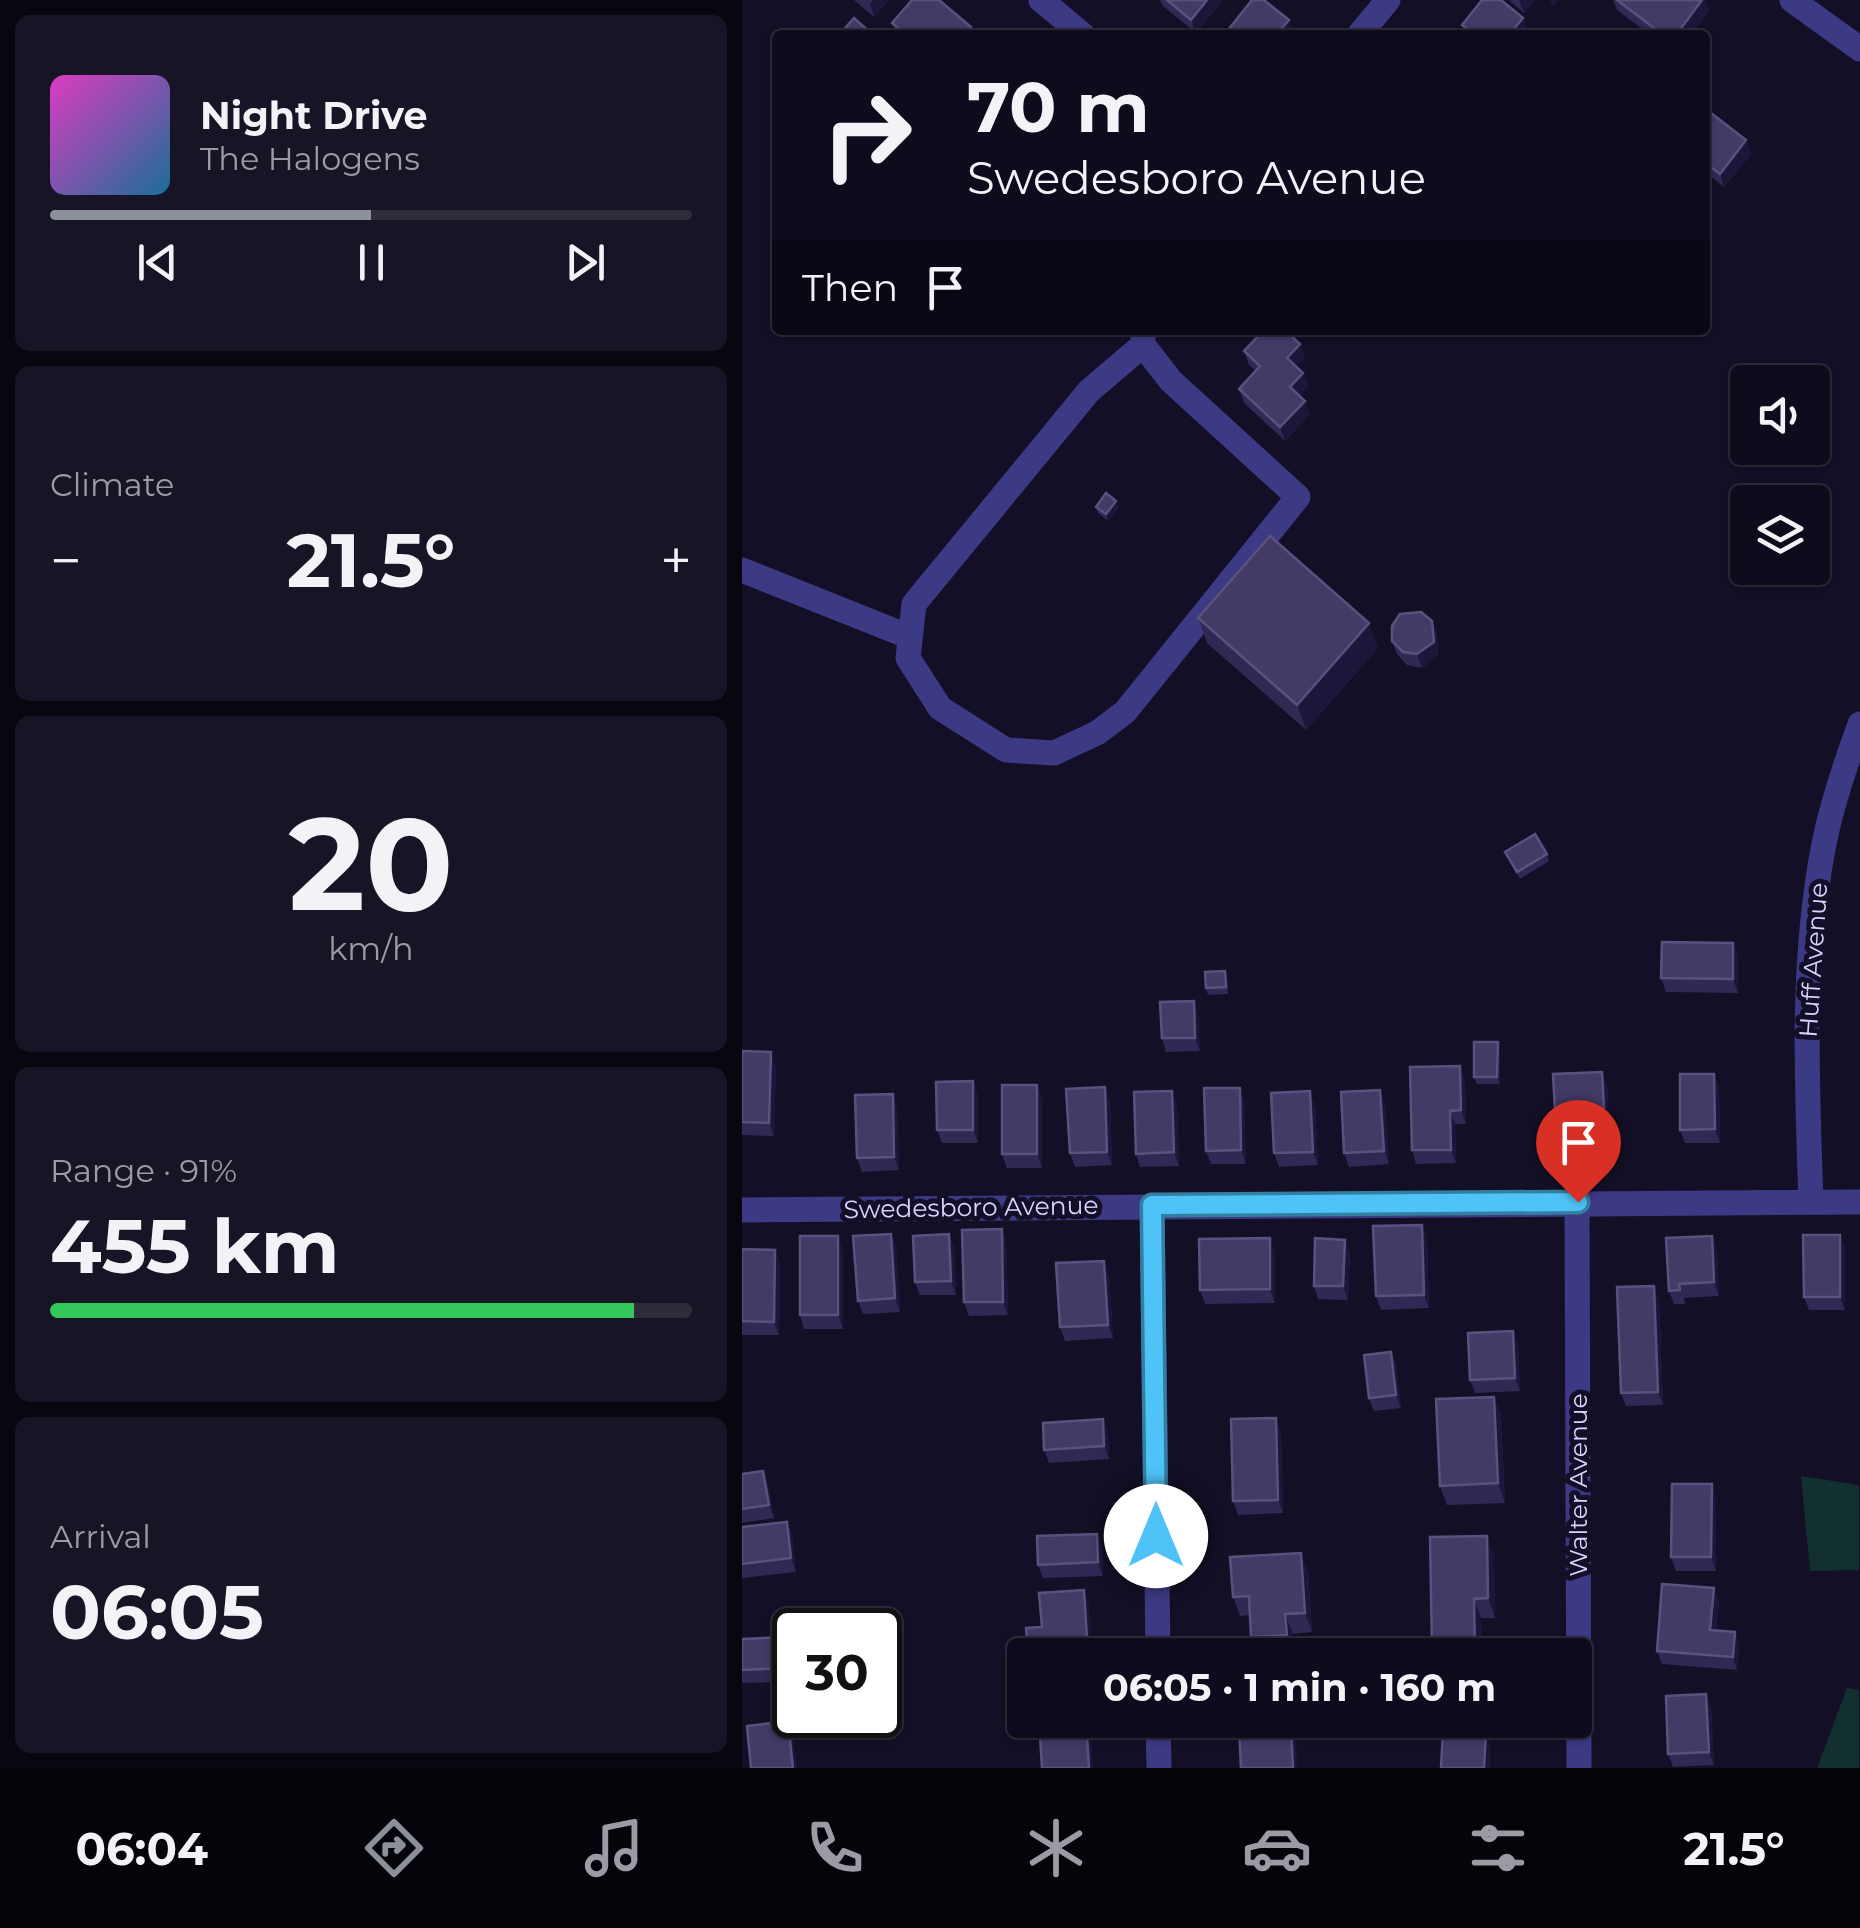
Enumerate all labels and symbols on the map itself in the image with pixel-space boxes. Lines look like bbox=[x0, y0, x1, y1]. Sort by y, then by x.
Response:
street label: Huff Avenue bbox=[1793, 882, 1833, 1038]
pin bbox=[1536, 1100, 1621, 1203]
street label: Swedesboro Avenue bbox=[843, 1190, 1099, 1224]
street label: Walter Avenue bbox=[1563, 1393, 1593, 1577]
position arrow bbox=[1104, 1484, 1208, 1588]
speed limit sign: 30 bbox=[772, 1608, 902, 1738]

